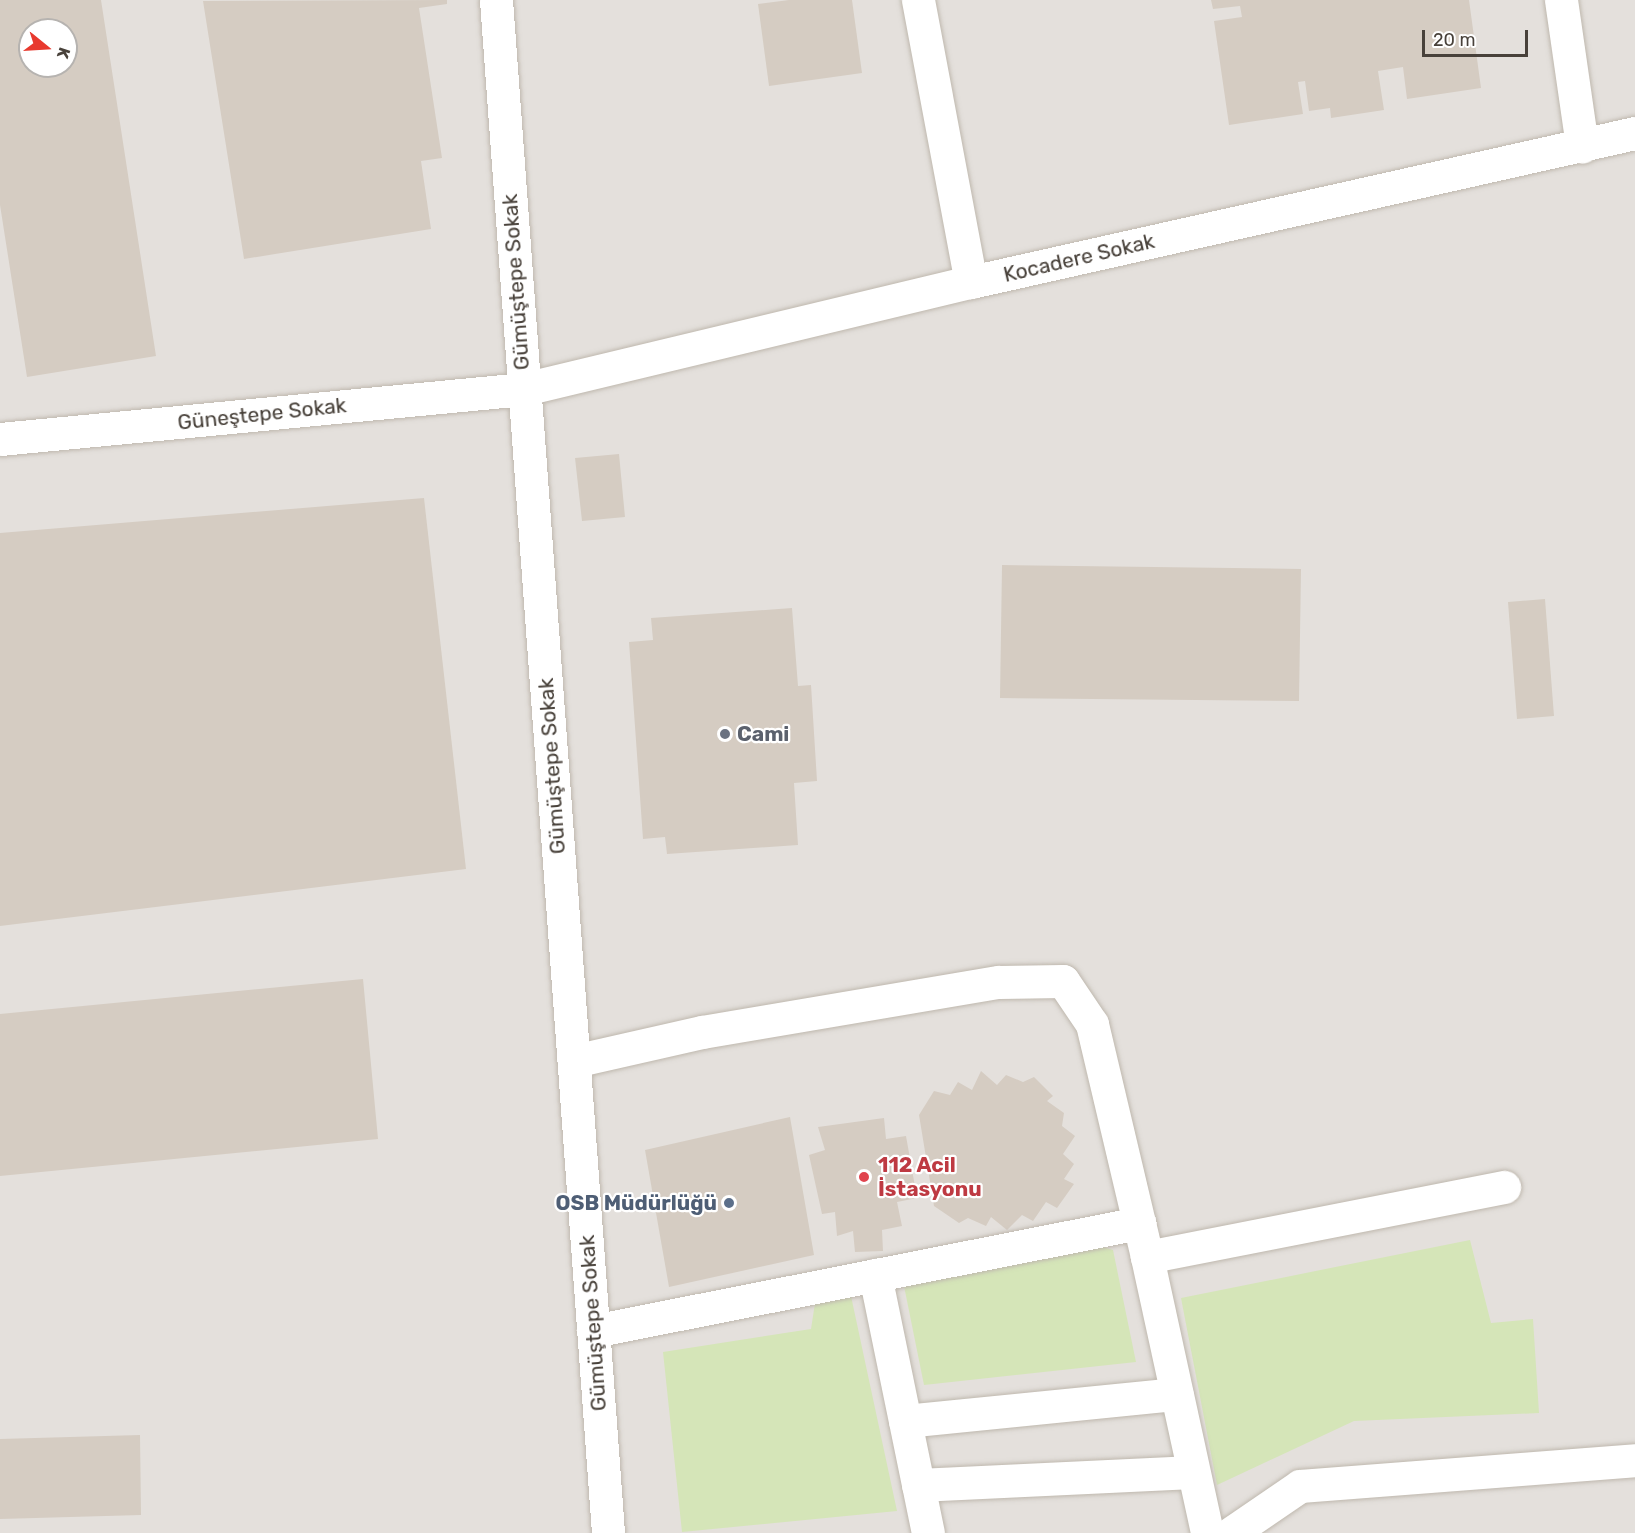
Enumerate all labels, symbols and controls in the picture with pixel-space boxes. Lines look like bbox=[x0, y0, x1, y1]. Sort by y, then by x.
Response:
north arrow bbox=[18, 18, 78, 78]
scale bar bbox=[1425, 18, 1532, 56]
text: 20 m bbox=[1433, 29, 1475, 51]
text: K bbox=[53, 45, 74, 61]
street label: Gümüştepe Sokak bbox=[497, 193, 535, 371]
street label: Kocadere Sokak bbox=[1001, 228, 1157, 288]
street label: Güneştepe Sokak bbox=[176, 393, 348, 435]
street label: Gümüştepe Sokak bbox=[533, 677, 571, 855]
place label: Cami bbox=[737, 721, 789, 747]
marker: Cami bbox=[718, 727, 732, 741]
place label: 112 Acil İstasyonu bbox=[878, 1152, 982, 1202]
marker: 112 Acil İstasyonu bbox=[855, 1168, 873, 1186]
place label: OSB Müdürlüğü bbox=[556, 1190, 717, 1216]
marker: OSB Müdürlüğü bbox=[722, 1196, 736, 1210]
street label: Gümüştepe Sokak bbox=[574, 1234, 612, 1412]

